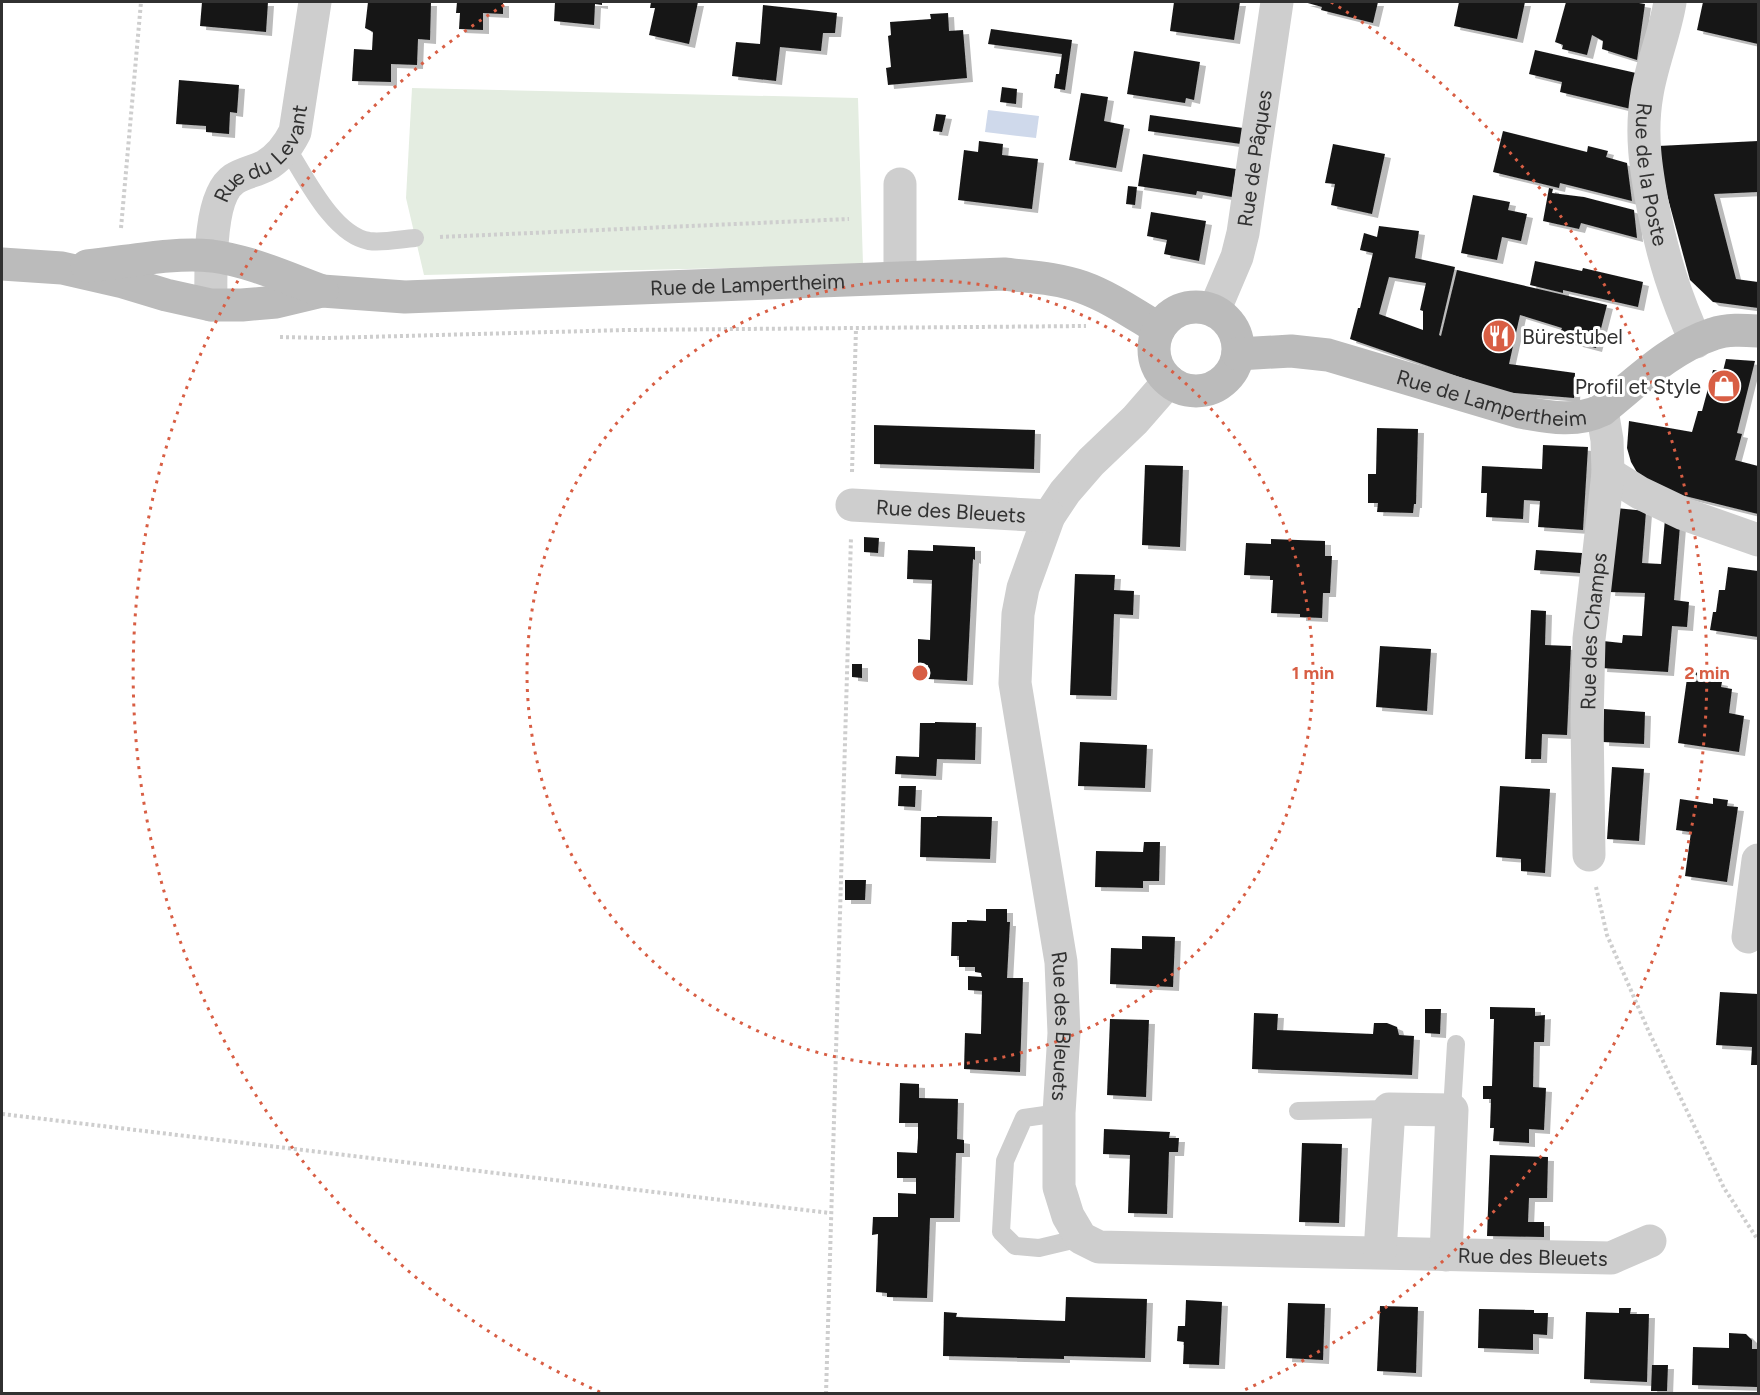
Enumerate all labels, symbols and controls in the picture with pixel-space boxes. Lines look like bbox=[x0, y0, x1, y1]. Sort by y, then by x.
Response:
street label: Rue de Pâques bbox=[1232, 88, 1276, 228]
street label: Rue de la Poste bbox=[1631, 102, 1674, 249]
street label: Rue du Levant bbox=[208, 103, 312, 206]
street label: Rue de Lampertheim bbox=[650, 268, 845, 300]
restaurant icon: Bürestubel bbox=[1481, 318, 1517, 354]
place label: Bürestubel bbox=[1522, 324, 1623, 349]
street label: Rue de Lampertheim bbox=[1394, 364, 1588, 431]
shop icon: Profil et Style bbox=[1706, 368, 1742, 404]
place label: Profil et Style bbox=[1575, 374, 1701, 399]
street label: Rue des Bleuets bbox=[875, 494, 1027, 527]
street label: Rue des Champs bbox=[1575, 551, 1611, 710]
text: 1 min bbox=[1292, 662, 1334, 684]
text: 2 min bbox=[1684, 662, 1730, 684]
centre of rings bbox=[910, 663, 930, 683]
street label: Rue des Bleuets bbox=[1047, 949, 1077, 1102]
street label: Rue des Bleuets bbox=[1457, 1242, 1608, 1270]

